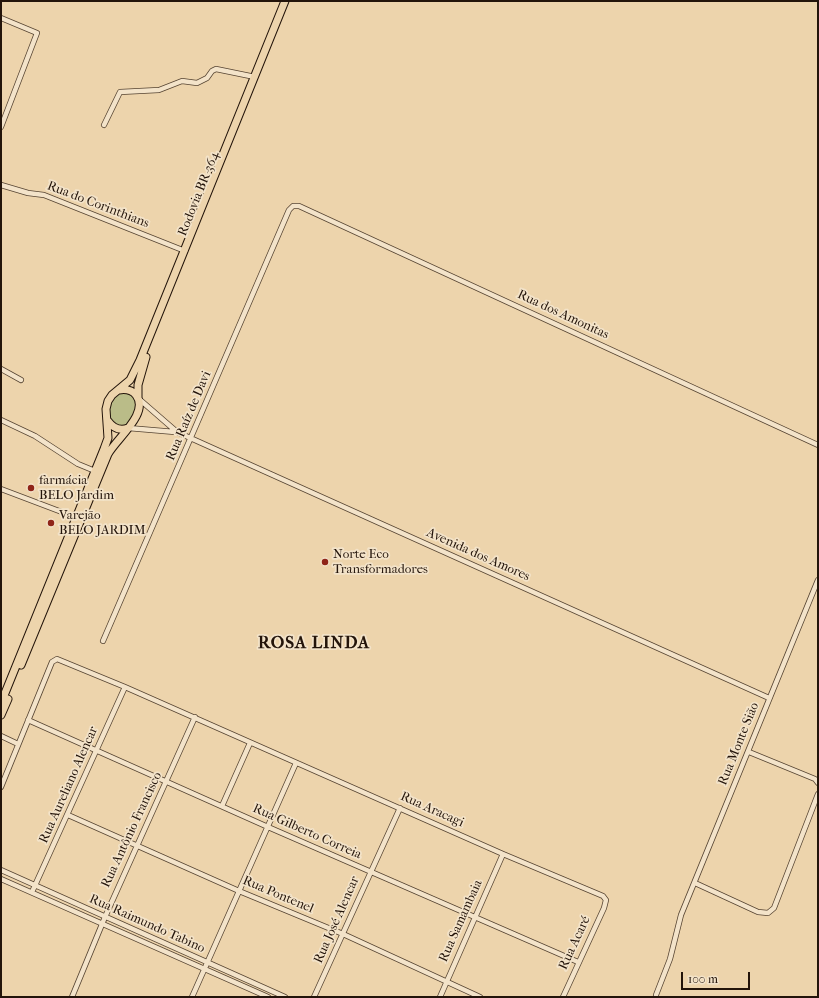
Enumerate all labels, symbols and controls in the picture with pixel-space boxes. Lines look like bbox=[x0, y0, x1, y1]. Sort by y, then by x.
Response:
street label: Rodovia BR-364 bbox=[175, 150, 223, 238]
street label: Rua do Corinthians bbox=[45, 178, 151, 232]
street label: Rua dos Amonitas bbox=[515, 287, 611, 343]
street label: Rua Raíz de Davi bbox=[163, 369, 215, 463]
place label: farmácia BELO Jardim bbox=[39, 473, 114, 504]
marker: farmácia BELO Jardim bbox=[26, 483, 36, 493]
place label: Varejão BELO JARDIM bbox=[59, 508, 146, 539]
marker: Varejão BELO JARDIM bbox=[46, 518, 56, 528]
street label: Avenida dos Amores bbox=[424, 525, 532, 585]
place label: Norte Eco Transformadores bbox=[333, 547, 428, 578]
marker: Norte Eco Transformadores bbox=[320, 557, 330, 567]
district label: ROSA LINDA bbox=[258, 634, 370, 654]
street label: Rua Monte Sião bbox=[715, 700, 763, 788]
street label: Rua Aureliano Alencar bbox=[36, 724, 102, 846]
street label: Rua Antônio Francisco bbox=[98, 770, 166, 890]
street label: Rua Aracagi bbox=[398, 789, 466, 831]
street label: Rua Gilberto Correia bbox=[250, 801, 364, 863]
street label: Rua Pontenel bbox=[240, 873, 316, 917]
street label: Rua José Alencar bbox=[311, 874, 363, 966]
street label: Rua Samambaia bbox=[436, 877, 486, 965]
street label: Rua Raimundo Tabino bbox=[87, 891, 207, 957]
street label: Rua Acaré bbox=[556, 914, 594, 972]
scale bar bbox=[683, 964, 752, 990]
text: 100 m bbox=[688, 972, 718, 986]

